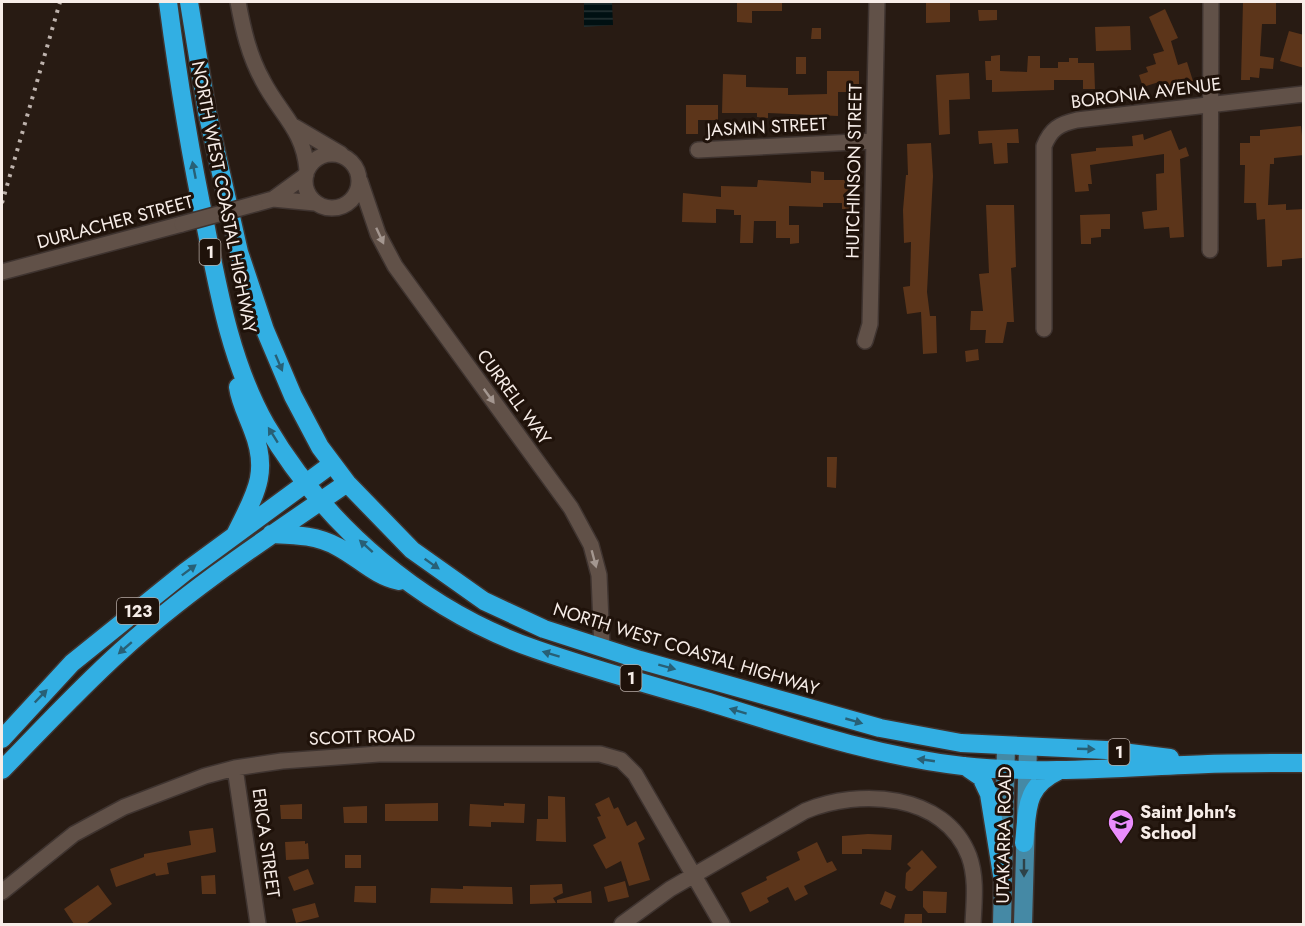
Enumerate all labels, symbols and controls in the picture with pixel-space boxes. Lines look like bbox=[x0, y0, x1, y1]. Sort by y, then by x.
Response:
street label: NORTH WEST COASTAL HIGHWAY bbox=[185, 59, 263, 336]
street label: BORONIA AVENUE bbox=[1069, 71, 1223, 115]
street label: HUTCHINSON STREET bbox=[839, 83, 869, 259]
street label: JASMIN STREET bbox=[704, 111, 829, 143]
one-way arrow bbox=[189, 160, 198, 179]
street label: DURLACHER STREET bbox=[34, 188, 197, 255]
one-way arrow bbox=[375, 227, 384, 244]
road number: 1 bbox=[200, 239, 220, 265]
street label: CURRELL WAY bbox=[471, 344, 558, 451]
one-way arrow bbox=[275, 354, 284, 372]
one-way arrow bbox=[483, 388, 495, 404]
one-way arrow bbox=[268, 427, 279, 443]
one-way arrow bbox=[359, 539, 374, 553]
one-way arrow bbox=[590, 550, 600, 568]
one-way arrow bbox=[424, 558, 440, 570]
one-way arrow bbox=[182, 564, 197, 576]
street label: NORTH WEST COASTAL HIGHWAY bbox=[550, 596, 823, 702]
road number: 123 bbox=[117, 598, 159, 624]
one-way arrow bbox=[117, 641, 133, 654]
one-way arrow bbox=[542, 649, 560, 658]
one-way arrow bbox=[658, 663, 676, 672]
road number: 1 bbox=[620, 665, 642, 691]
one-way arrow bbox=[34, 688, 48, 703]
one-way arrow bbox=[729, 706, 747, 715]
one-way arrow bbox=[845, 717, 863, 726]
street label: SCOTT ROAD bbox=[308, 722, 416, 752]
road number: 1 bbox=[1108, 739, 1130, 765]
one-way arrow bbox=[1077, 744, 1096, 754]
one-way arrow bbox=[916, 756, 935, 765]
street label: UTAKARRA ROAD bbox=[990, 766, 1018, 904]
street label: ERICA STREET bbox=[245, 787, 287, 900]
place label: Saint John's School bbox=[1140, 799, 1236, 846]
school or university icon: Saint John's School bbox=[1106, 807, 1136, 845]
one-way arrow bbox=[1019, 859, 1028, 878]

